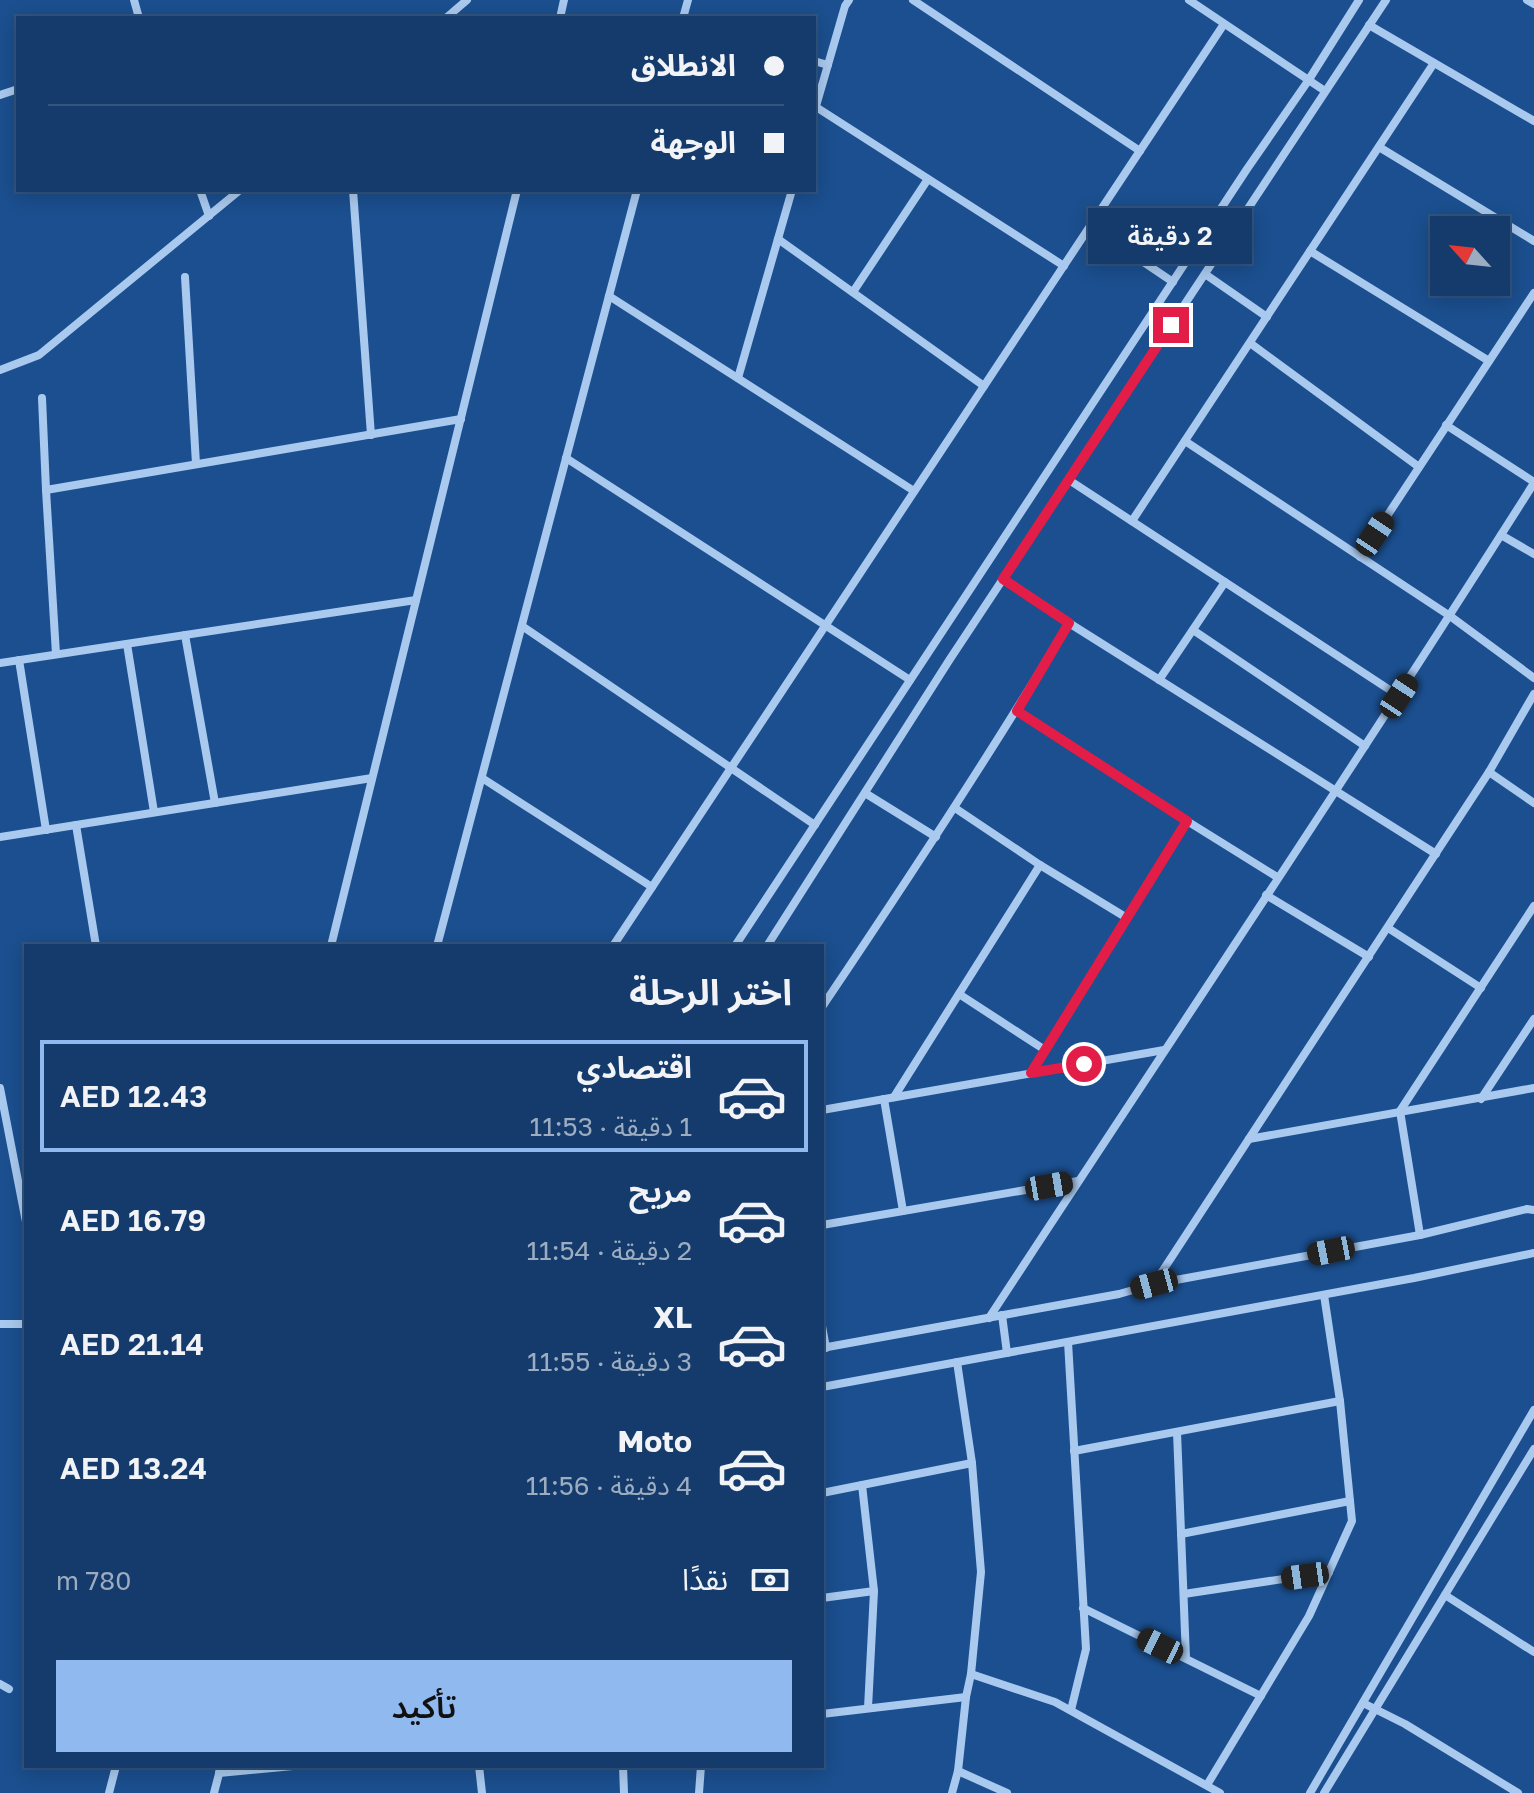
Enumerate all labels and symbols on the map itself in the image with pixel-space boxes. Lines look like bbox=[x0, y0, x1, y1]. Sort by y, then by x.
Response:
callout: 2 دقيقة bbox=[1089, 209, 1253, 265]
north arrow bbox=[1430, 216, 1510, 296]
route end bbox=[1153, 307, 1189, 343]
car bbox=[1352, 507, 1398, 561]
car bbox=[1376, 669, 1422, 723]
route start bbox=[1066, 1046, 1102, 1082]
car bbox=[1023, 1170, 1075, 1202]
car bbox=[1305, 1235, 1357, 1267]
car bbox=[1128, 1266, 1180, 1302]
car bbox=[1280, 1561, 1330, 1591]
car bbox=[1133, 1625, 1187, 1667]

